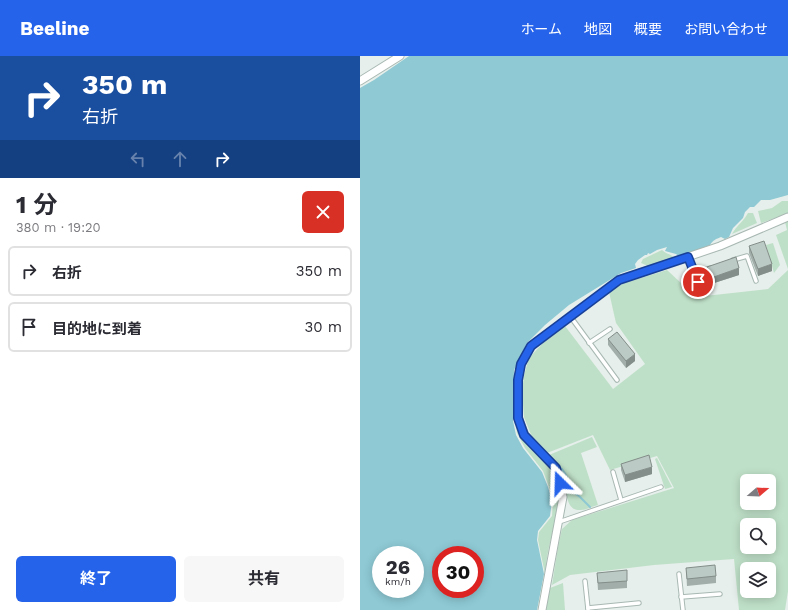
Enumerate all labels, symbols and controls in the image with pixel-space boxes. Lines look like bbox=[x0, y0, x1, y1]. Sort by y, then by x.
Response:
text: Beeline bbox=[20, 17, 90, 40]
text: ホーム bbox=[520, 21, 562, 37]
text: 地図 bbox=[584, 21, 612, 37]
text: 概要 bbox=[634, 21, 662, 37]
text: お問い合わせ bbox=[684, 21, 768, 37]
text: 350 m bbox=[82, 68, 167, 101]
icon: right bbox=[16, 72, 68, 124]
text: 右折 bbox=[82, 106, 118, 127]
icon: left bbox=[127, 148, 149, 170]
icon: ahead bbox=[169, 148, 191, 170]
icon: right bbox=[211, 148, 233, 170]
text: 1 分 bbox=[16, 191, 57, 219]
button: close bbox=[302, 191, 344, 233]
text: 380 m · 19:20 bbox=[16, 220, 101, 235]
icon: right bbox=[18, 260, 40, 282]
text: 350 m bbox=[296, 262, 342, 280]
text: 右折 bbox=[52, 264, 82, 282]
pin bbox=[681, 265, 715, 299]
icon: arrive bbox=[687, 271, 709, 293]
icon: arrive bbox=[18, 316, 40, 338]
text: 30 m bbox=[305, 318, 342, 336]
text: 目的地に到着 bbox=[52, 320, 142, 338]
position arrow bbox=[539, 462, 581, 504]
north arrow bbox=[740, 474, 776, 510]
map controls bbox=[740, 474, 776, 598]
button: search bbox=[740, 518, 776, 554]
speed limit sign: 30 bbox=[432, 546, 484, 598]
text: 26 bbox=[386, 555, 410, 579]
button: 終了 bbox=[16, 556, 176, 602]
button: 共有 bbox=[184, 556, 344, 602]
button: layers bbox=[740, 562, 776, 598]
text: km/h bbox=[385, 576, 411, 587]

